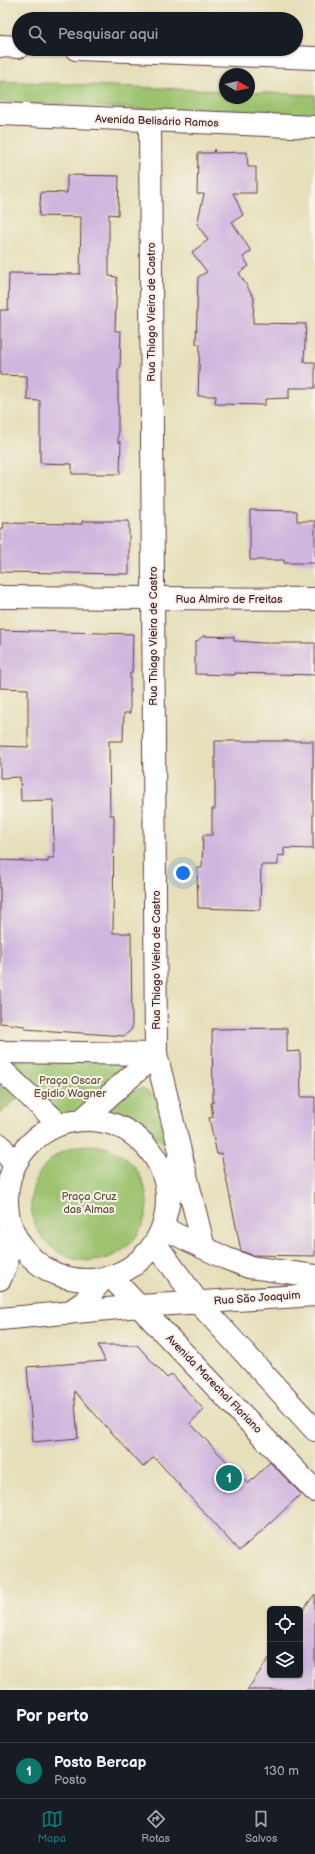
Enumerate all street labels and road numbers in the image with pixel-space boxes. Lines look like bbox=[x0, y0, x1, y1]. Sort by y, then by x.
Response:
street label: Avenida Belisário Ramos bbox=[95, 112, 220, 130]
street label: Rua Thiago Vieira de Castro bbox=[145, 242, 158, 382]
street label: Rua Thiago Vieira de Castro bbox=[147, 566, 160, 706]
street label: Rua Almiro de Freitas bbox=[176, 593, 283, 606]
street label: Rua Thiago Vieira de Castro bbox=[150, 890, 163, 1030]
street label: Rua São Joaquim bbox=[213, 1288, 301, 1308]
street label: Avenida Marechal Floriano bbox=[163, 1332, 265, 1436]

